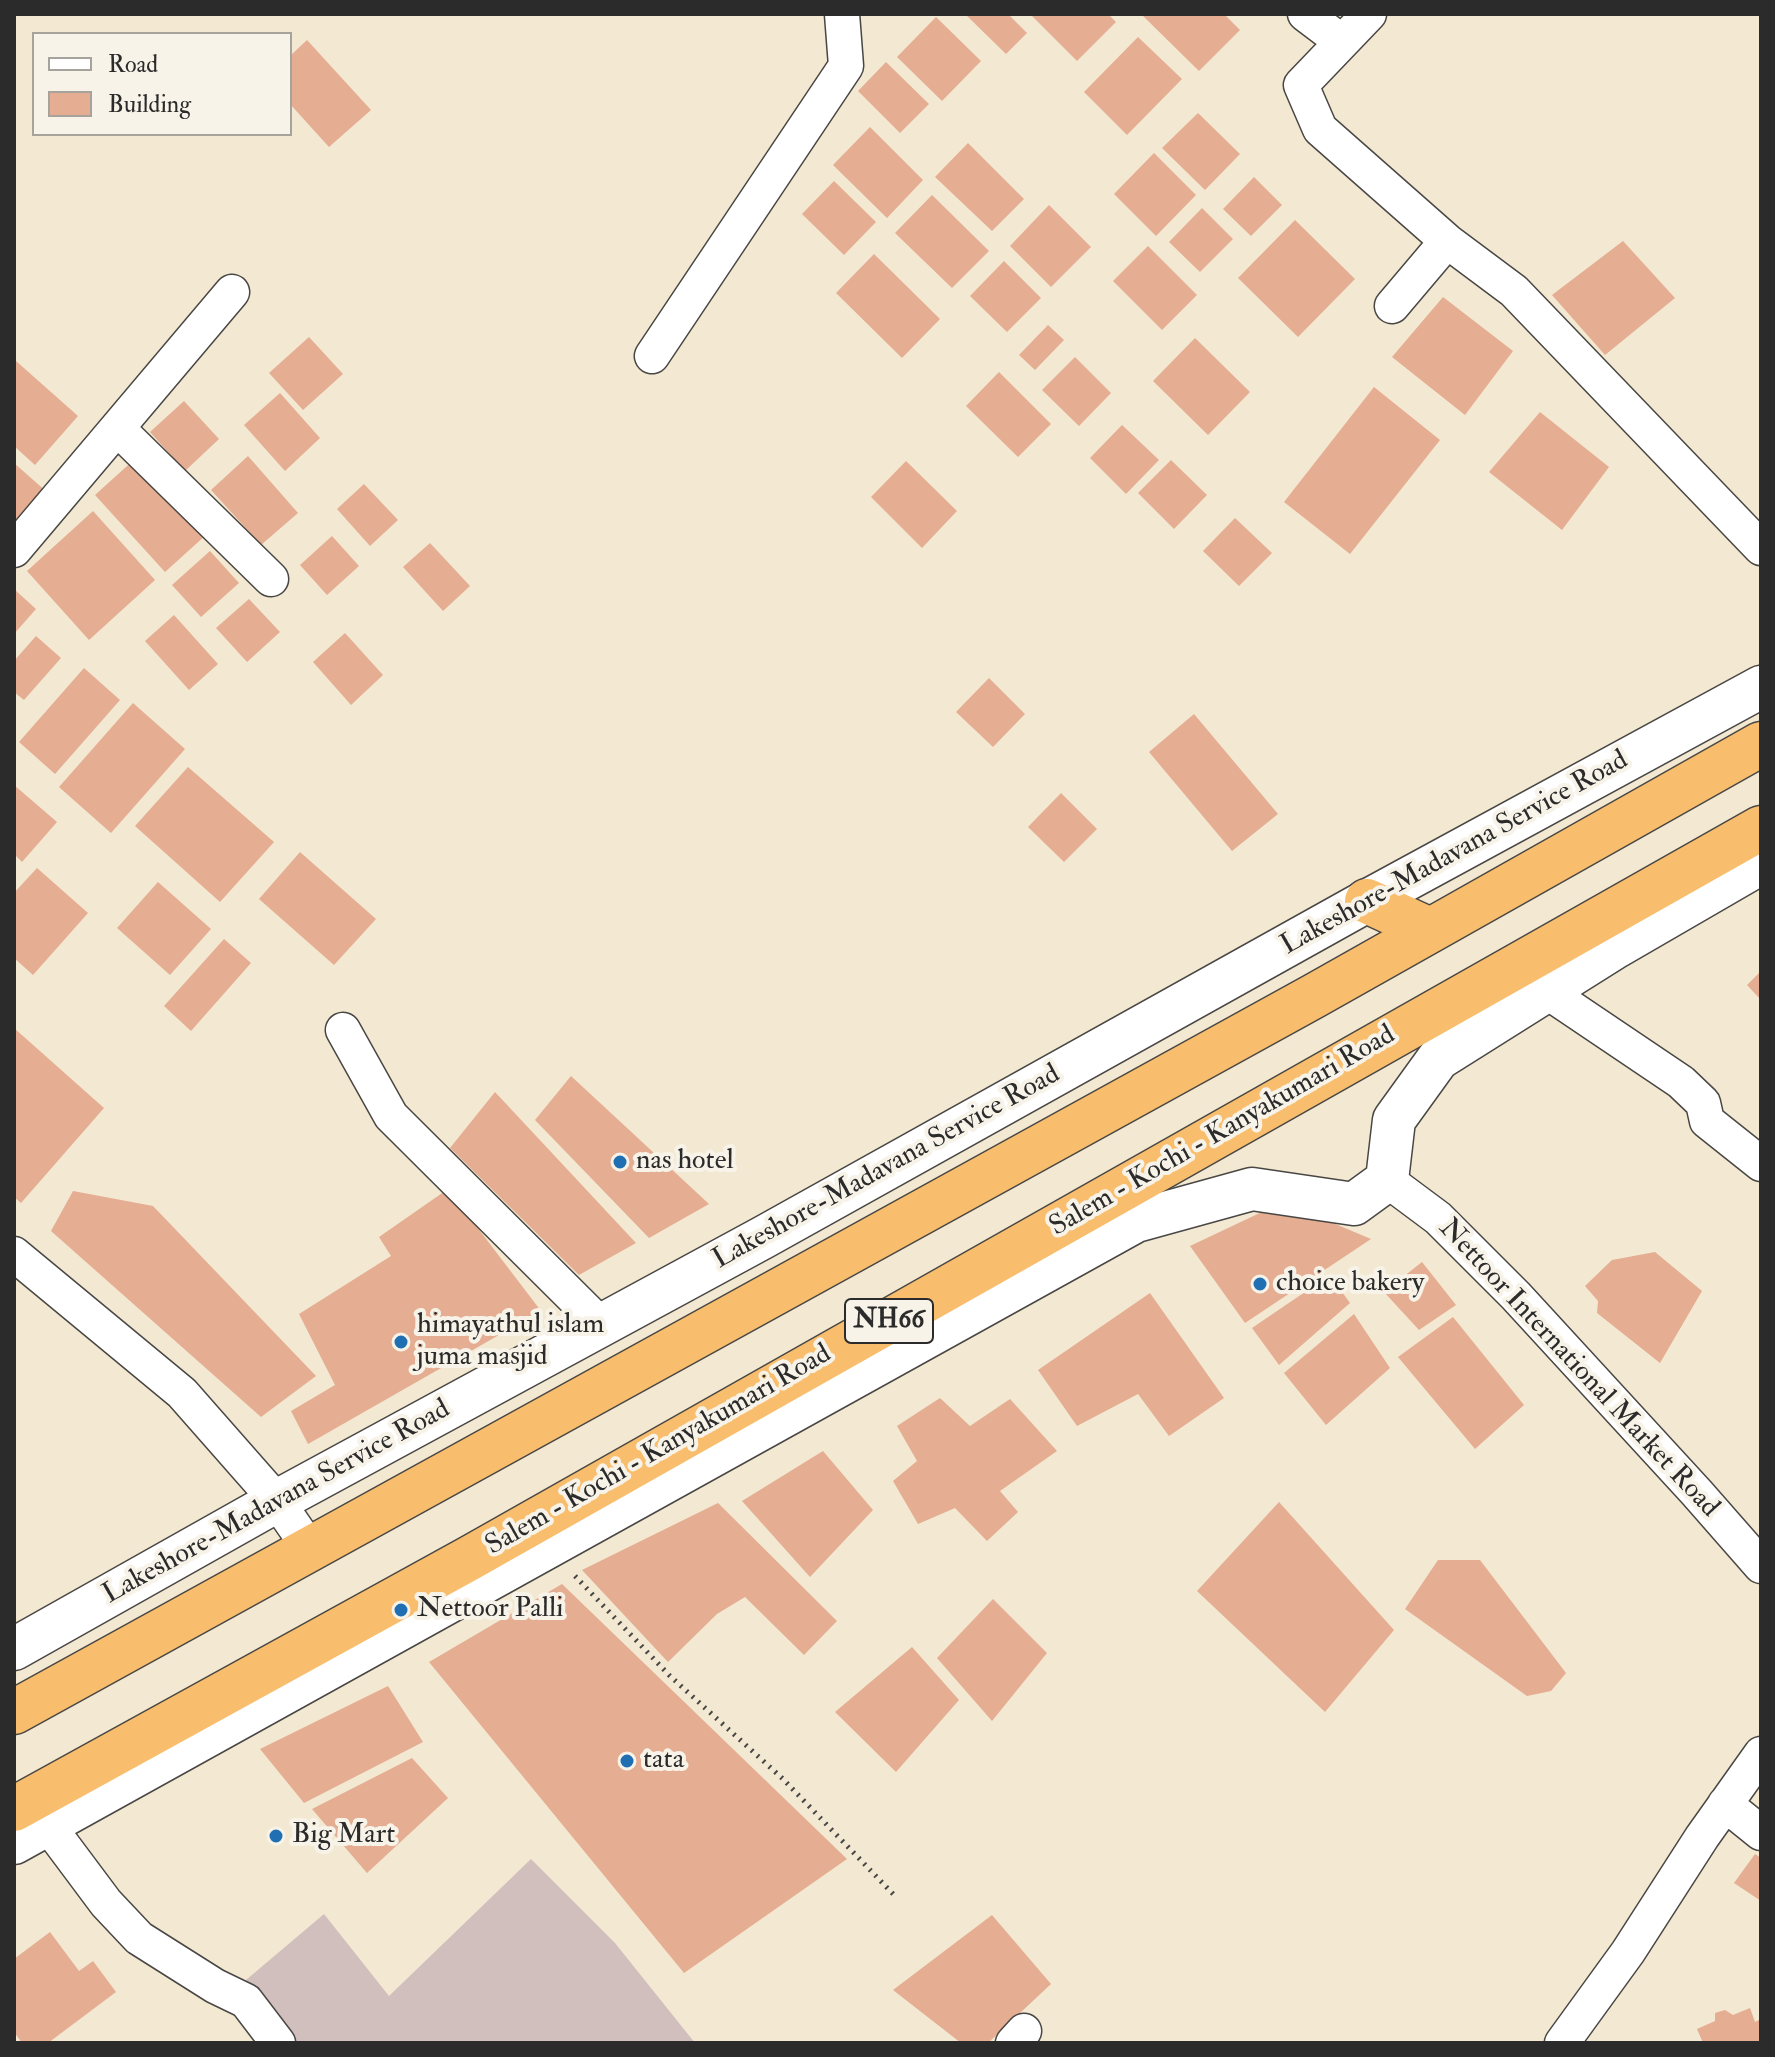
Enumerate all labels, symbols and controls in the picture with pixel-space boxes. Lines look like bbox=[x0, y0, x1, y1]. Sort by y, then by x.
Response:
legend bbox=[32, 32, 292, 136]
text: Road bbox=[108, 49, 158, 80]
text: Building bbox=[108, 89, 191, 120]
street label: Lakeshore-Madavana Service Road bbox=[1276, 744, 1634, 964]
street label: Salem - Kochi - Kanyakumari Road bbox=[1044, 1019, 1402, 1245]
street label: Lakeshore-Madavana Service Road bbox=[708, 1058, 1066, 1278]
place label: nas hotel bbox=[636, 1145, 734, 1179]
marker: nas hotel bbox=[611, 1153, 629, 1171]
street label: Nettoor International Market Road bbox=[1431, 1213, 1725, 1525]
place label: choice bakery bbox=[1276, 1267, 1424, 1301]
marker: choice bakery bbox=[1251, 1275, 1269, 1293]
road number: NH66 bbox=[845, 1299, 933, 1343]
place label: himayathul islam juma masjid bbox=[417, 1309, 604, 1375]
marker: himayathul islam juma masjid bbox=[392, 1333, 410, 1351]
street label: Salem - Kochi - Kanyakumari Road bbox=[480, 1338, 838, 1564]
street label: Lakeshore-Madavana Service Road bbox=[98, 1393, 456, 1613]
place label: Nettoor Palli bbox=[417, 1593, 564, 1627]
marker: Nettoor Palli bbox=[392, 1601, 410, 1619]
place label: tata bbox=[643, 1744, 684, 1778]
marker: tata bbox=[618, 1752, 636, 1770]
place label: Big Mart bbox=[292, 1819, 395, 1853]
marker: Big Mart bbox=[267, 1827, 285, 1845]

